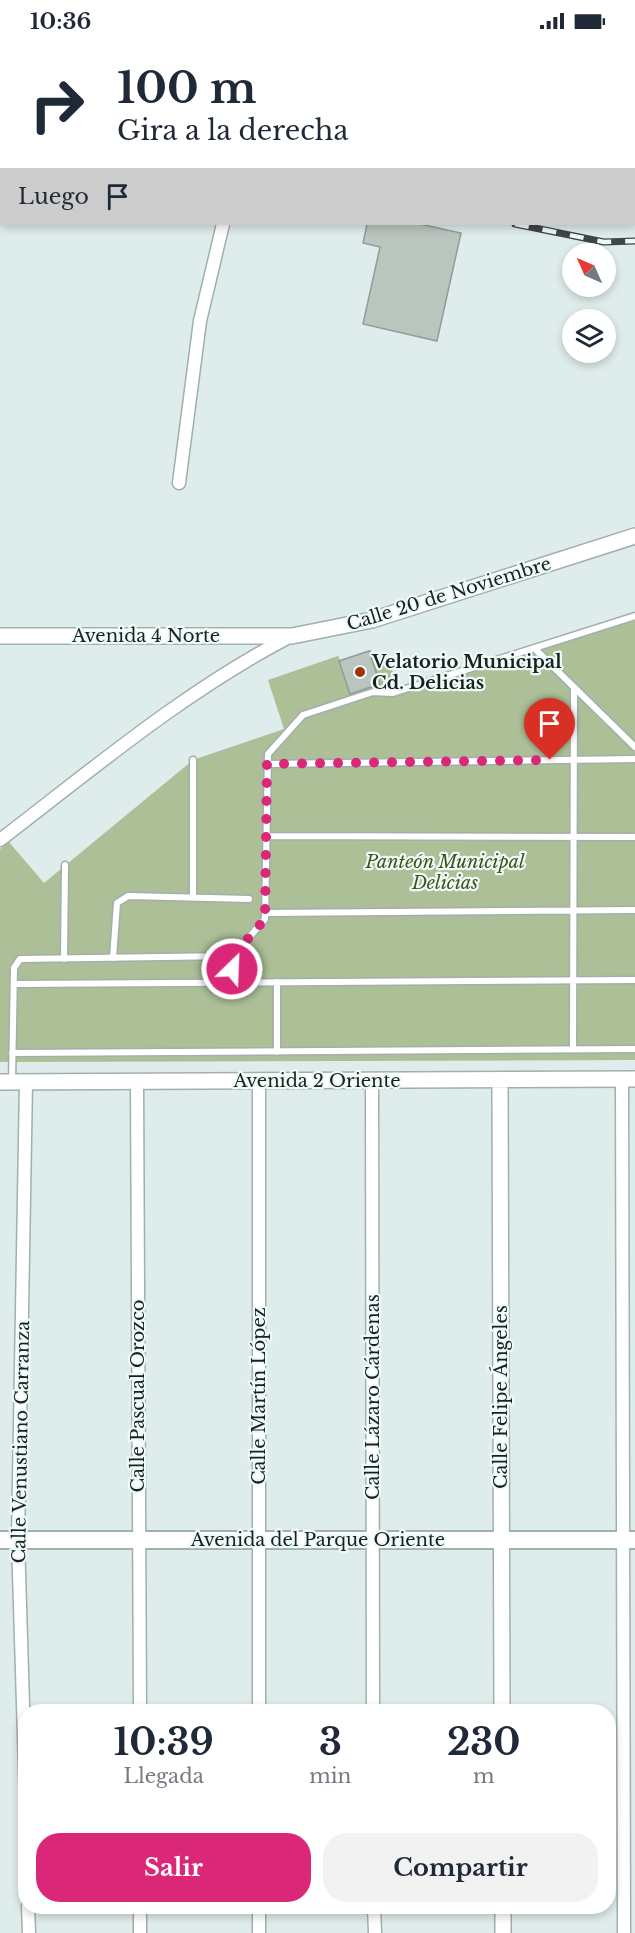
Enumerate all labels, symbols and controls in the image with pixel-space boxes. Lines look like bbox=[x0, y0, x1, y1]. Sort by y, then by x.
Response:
text: 10:36 bbox=[30, 8, 91, 35]
text: 100 m bbox=[117, 62, 256, 114]
icon: right bbox=[18, 66, 96, 144]
text: Gira a la derecha bbox=[117, 114, 348, 147]
icon: arrive bbox=[101, 180, 134, 213]
text: Luego bbox=[18, 183, 89, 210]
north arrow bbox=[562, 243, 616, 297]
map controls bbox=[562, 243, 616, 363]
button: layers bbox=[562, 309, 616, 363]
street label: Calle 20 de Noviembre bbox=[344, 552, 554, 636]
street label: Avenida 4 Norte bbox=[71, 625, 220, 647]
place label: Velatorio Municipal Cd. Delicias bbox=[371, 651, 562, 694]
marker: Velatorio Municipal Cd. Delicias bbox=[353, 665, 367, 679]
pin bbox=[524, 698, 575, 760]
icon: arrive bbox=[533, 707, 566, 740]
park label: Panteón Municipal Delicias bbox=[364, 851, 525, 894]
position arrow bbox=[200, 937, 264, 1001]
street label: Avenida 2 Oriente bbox=[232, 1070, 401, 1092]
street label: Calle Lázaro Cárdenas bbox=[362, 1294, 384, 1500]
street label: Calle Pascual Orozco bbox=[127, 1299, 149, 1493]
street label: Calle Felipe Ángeles bbox=[489, 1305, 512, 1489]
street label: Calle Martín López bbox=[248, 1307, 270, 1485]
street label: Calle Venustiano Carranza bbox=[8, 1321, 34, 1563]
street label: Avenida del Parque Oriente bbox=[190, 1529, 445, 1551]
text: 10:39 bbox=[114, 1720, 214, 1765]
text: 3 bbox=[319, 1720, 342, 1765]
text: 230 bbox=[447, 1720, 520, 1765]
text: Llegada bbox=[124, 1764, 204, 1788]
text: min bbox=[309, 1764, 351, 1788]
text: m bbox=[473, 1764, 494, 1788]
button: Salir bbox=[36, 1833, 311, 1902]
button: Compartir bbox=[323, 1833, 598, 1902]

